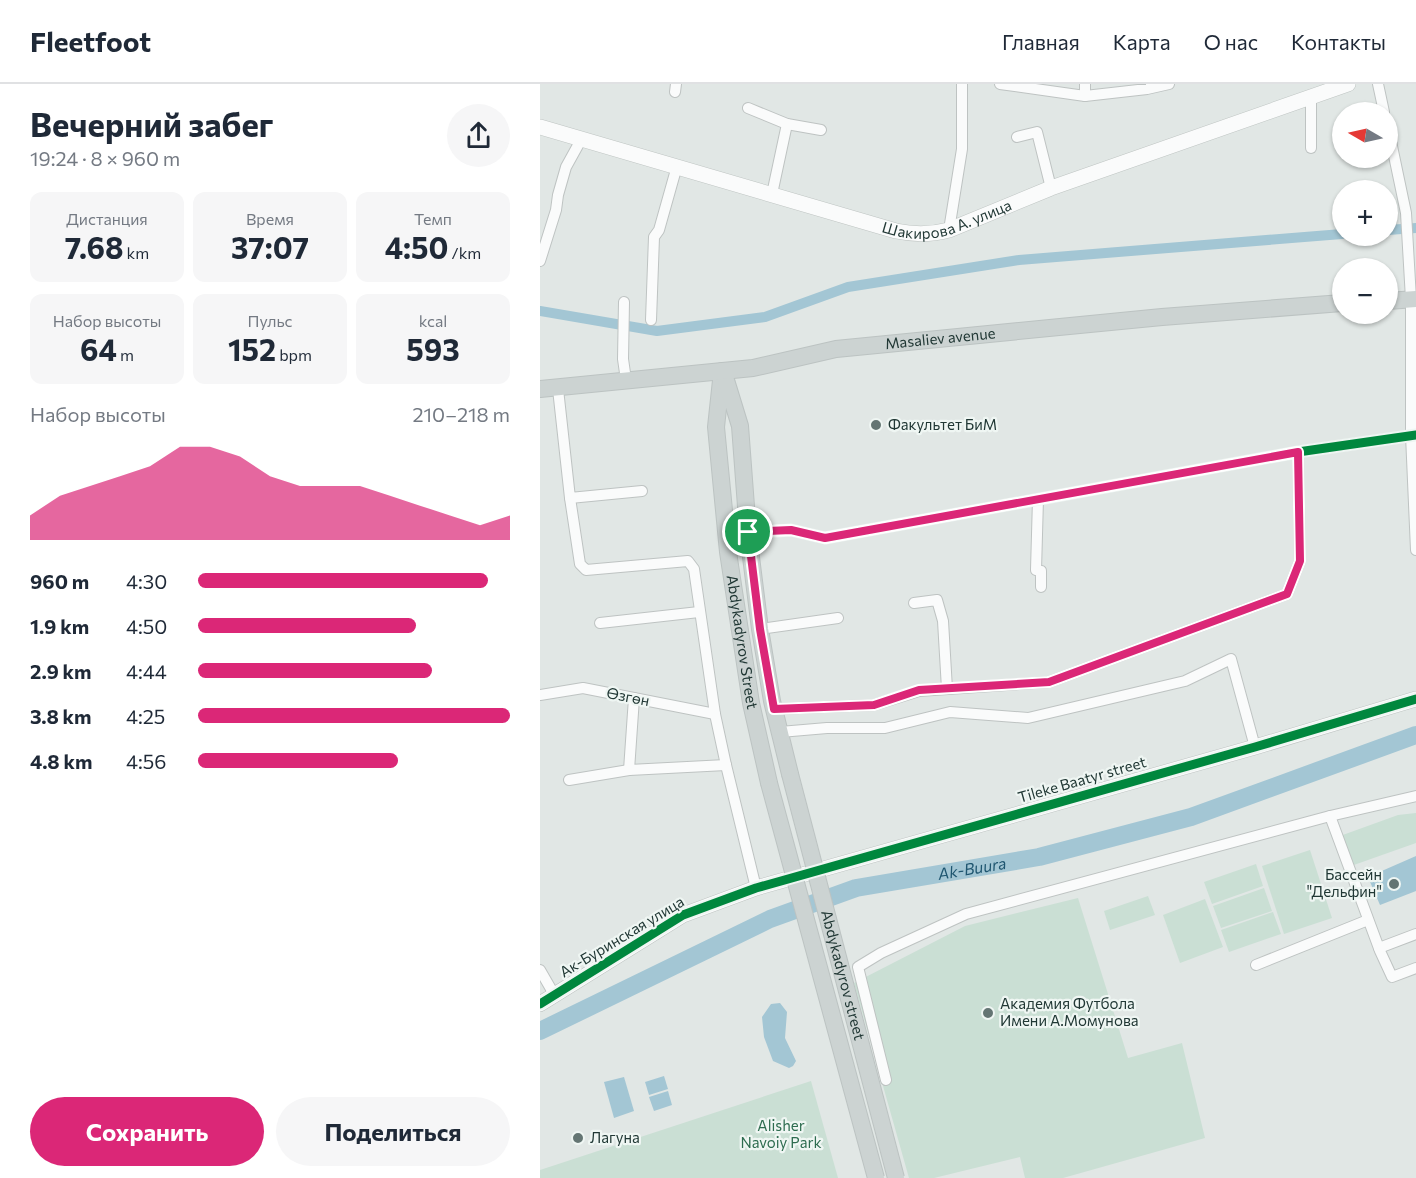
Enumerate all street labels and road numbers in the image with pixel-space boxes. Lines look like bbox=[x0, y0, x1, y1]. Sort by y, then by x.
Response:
street label: Шакирова А. улица bbox=[880, 195, 1014, 242]
street label: Masaliev avenue bbox=[884, 323, 996, 352]
street label: Abdykadyrov Street bbox=[724, 574, 762, 711]
street label: Өзгөн bbox=[605, 683, 651, 709]
street label: Tileke Baatyr street bbox=[1016, 752, 1148, 806]
street label: Ак-Буринская улица bbox=[556, 892, 687, 980]
street label: Abdykadyrov street bbox=[818, 908, 869, 1042]

